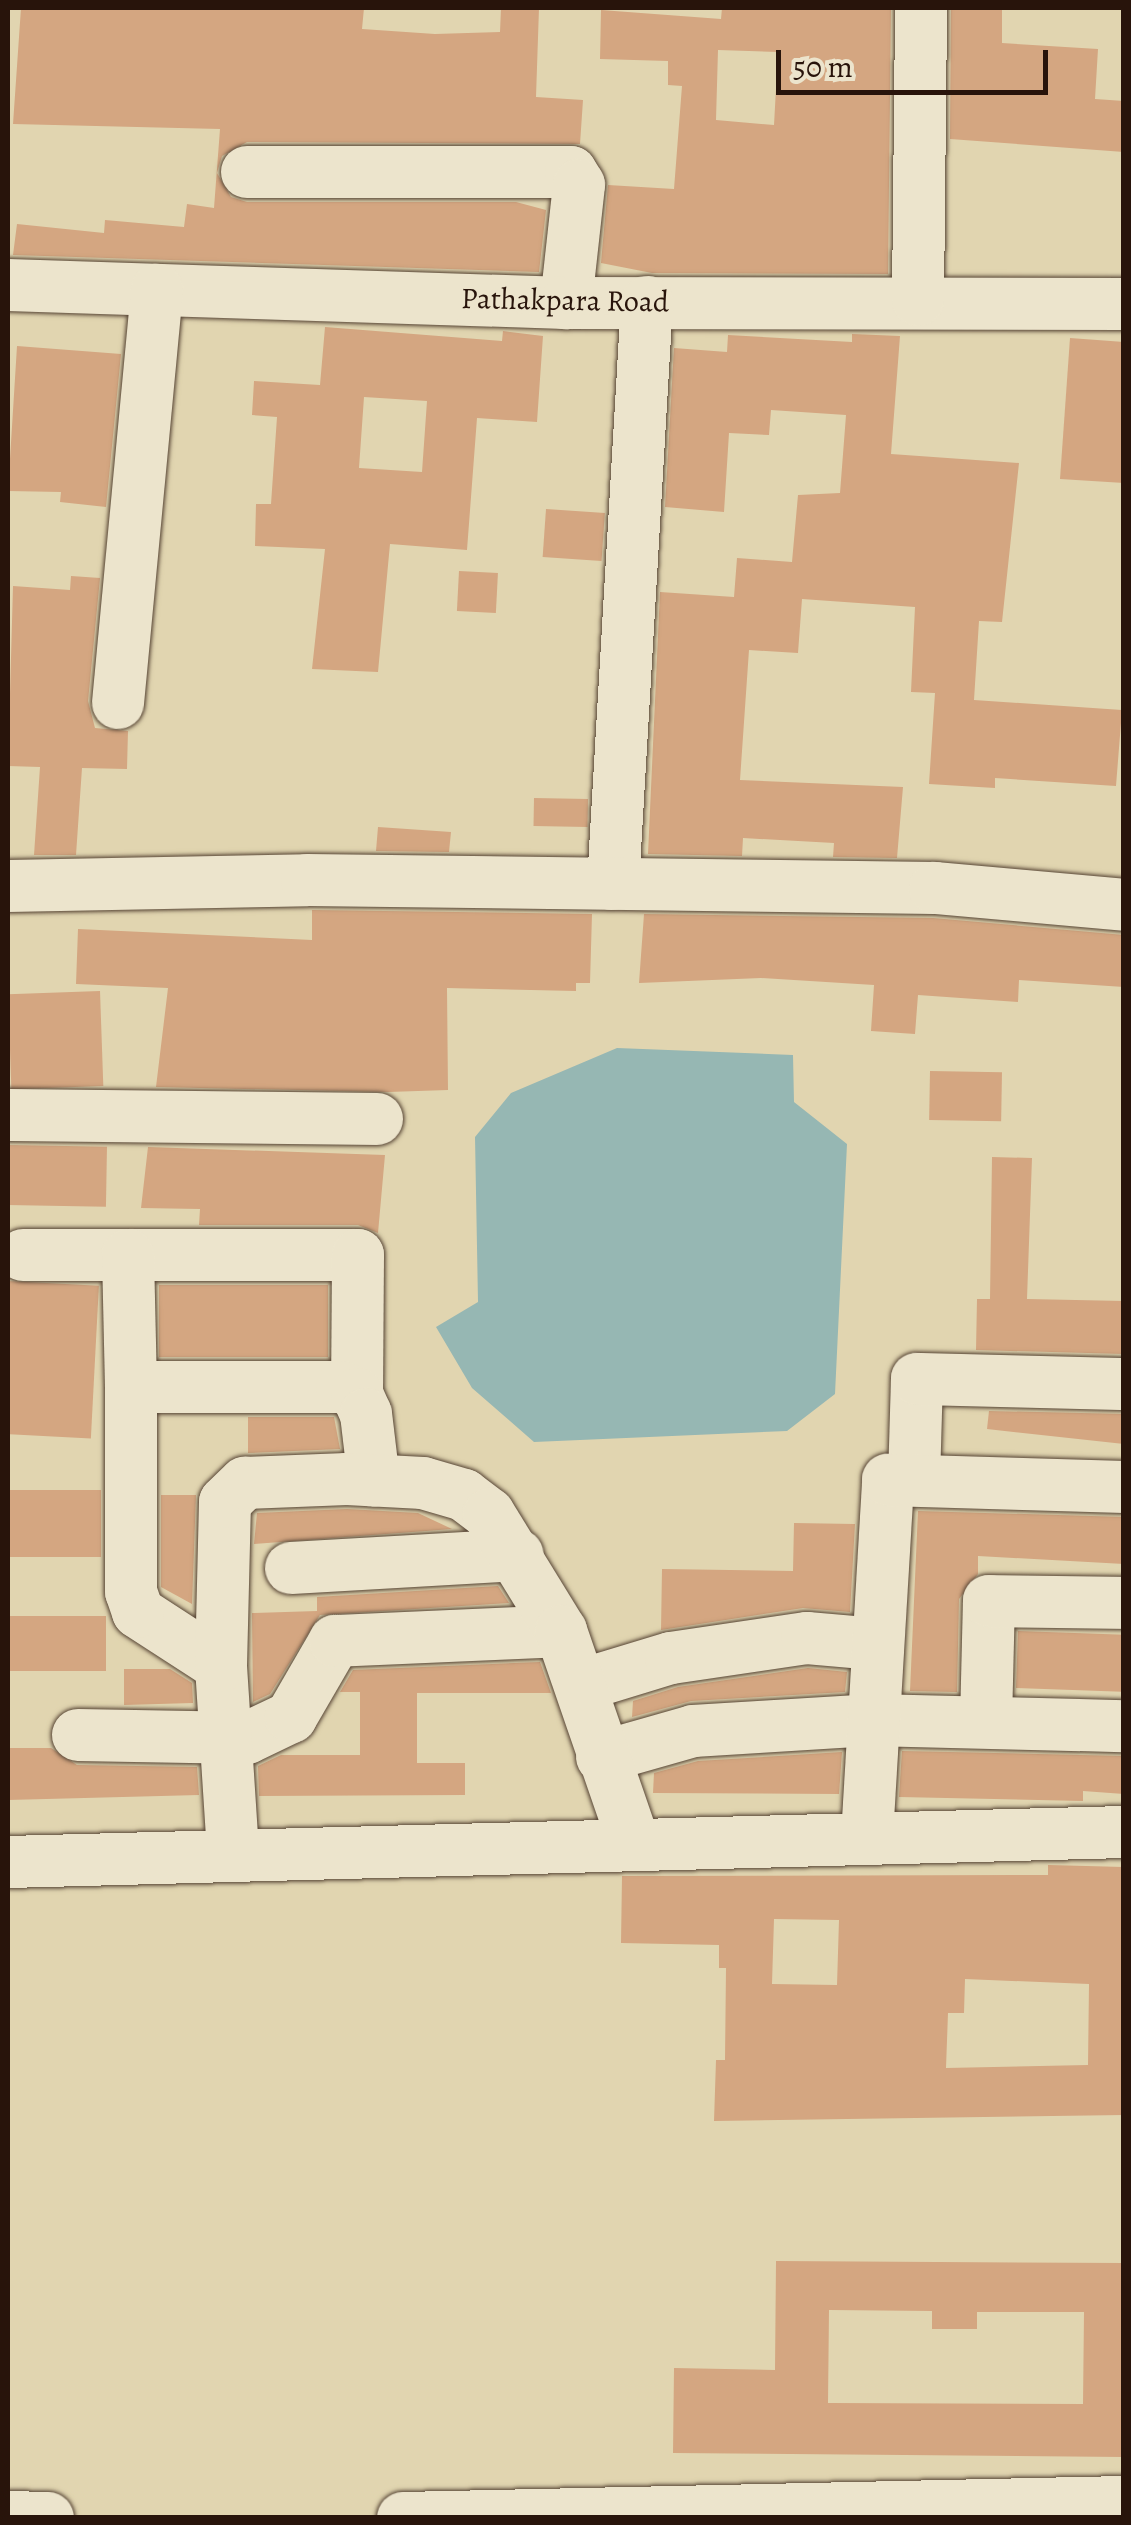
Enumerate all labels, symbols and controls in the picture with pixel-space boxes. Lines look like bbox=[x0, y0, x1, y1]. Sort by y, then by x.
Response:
scale bar bbox=[781, 30, 1054, 92]
text: 50 m bbox=[793, 47, 853, 87]
street label: Pathakpara Road bbox=[461, 280, 669, 320]

